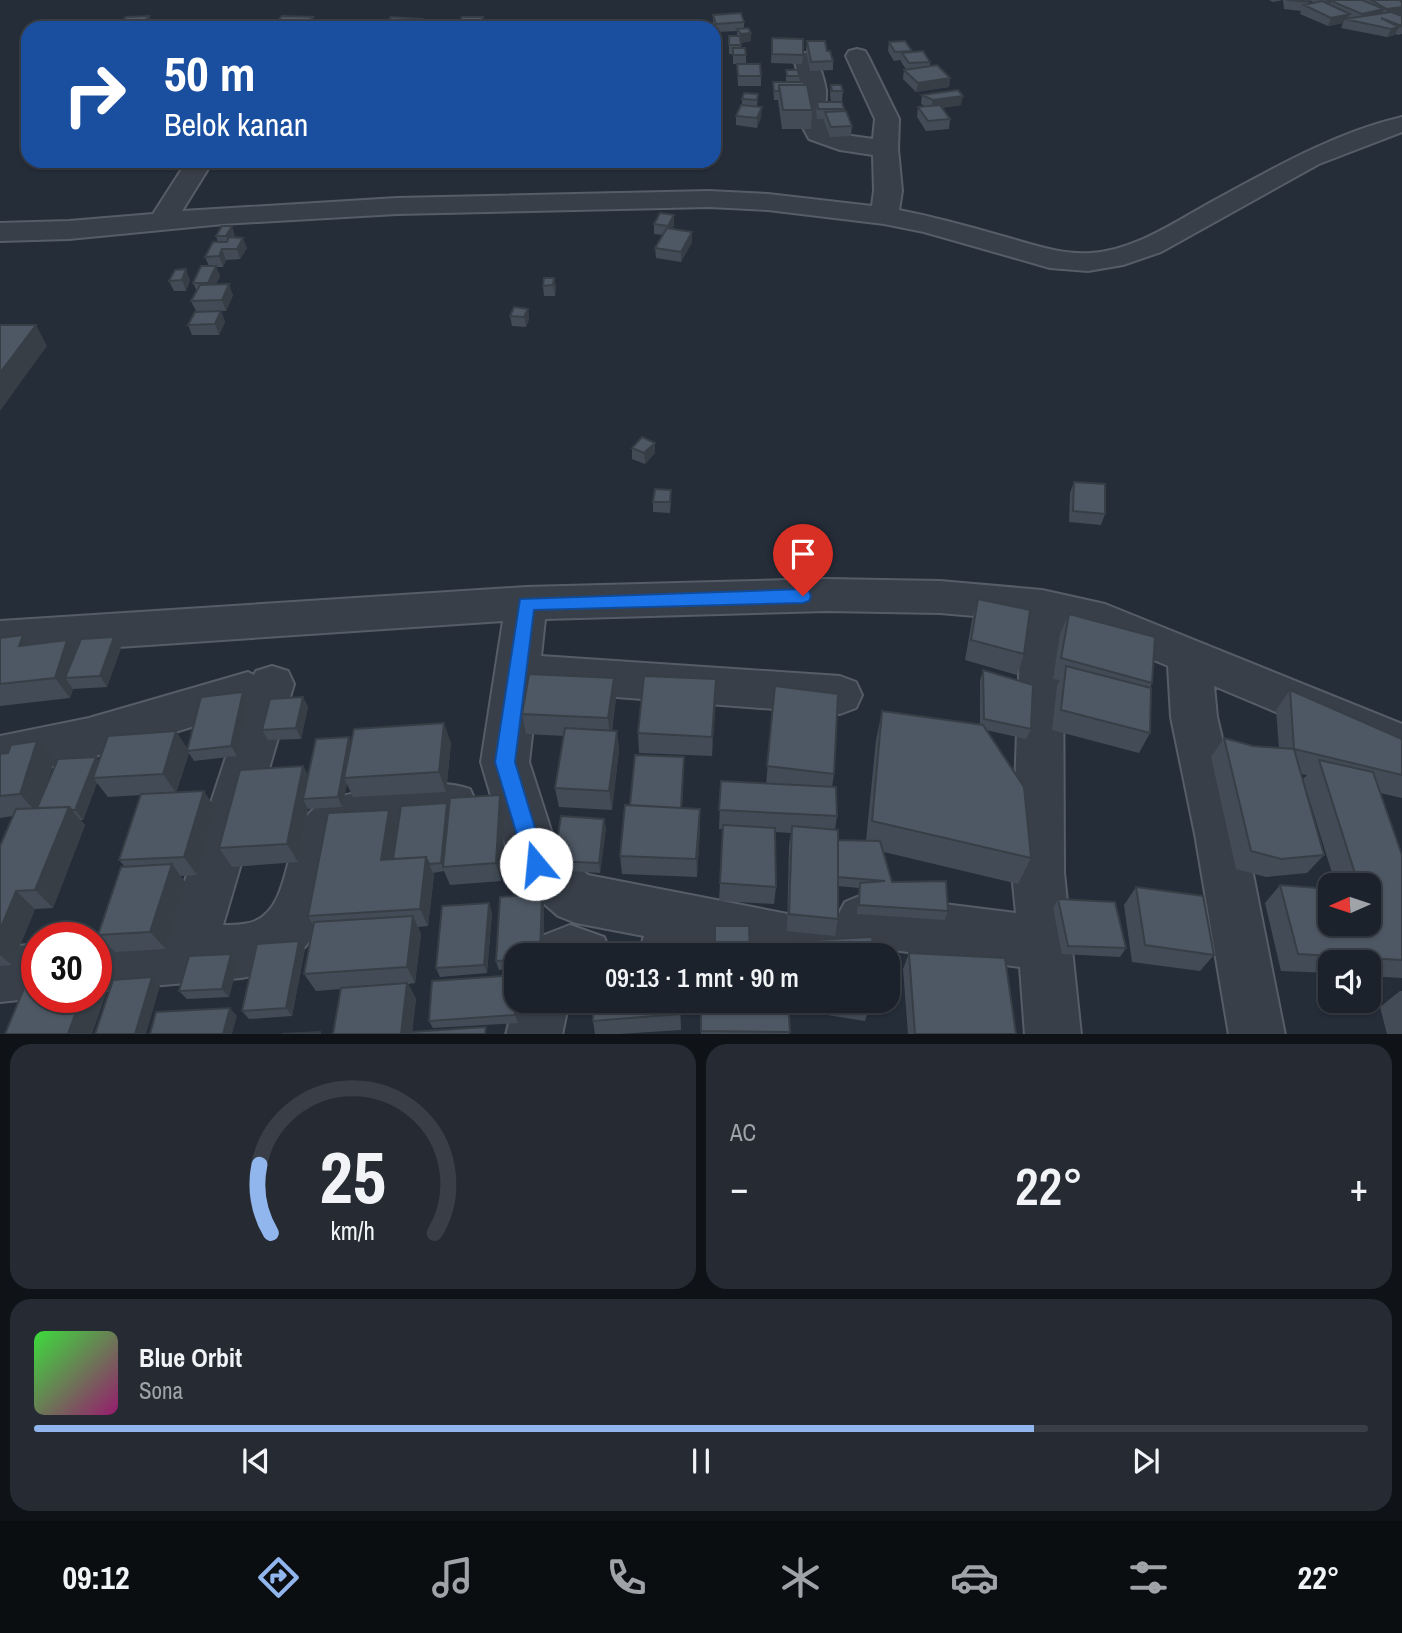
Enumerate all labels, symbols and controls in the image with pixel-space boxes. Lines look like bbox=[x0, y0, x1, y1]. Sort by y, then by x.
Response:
text: 50 m bbox=[164, 40, 256, 106]
icon: right bbox=[49, 49, 140, 140]
text: Belok kanan bbox=[164, 103, 308, 146]
pin bbox=[773, 524, 833, 596]
icon: arrive bbox=[784, 535, 822, 573]
position arrow bbox=[499, 827, 573, 901]
north arrow bbox=[1318, 873, 1381, 936]
map controls bbox=[1318, 873, 1381, 1013]
speed limit sign: 30 bbox=[21, 922, 112, 1013]
button: sound bbox=[1318, 950, 1381, 1013]
text: 09:13 · 1 mnt · 90 m bbox=[605, 960, 799, 995]
text: AC bbox=[730, 1117, 756, 1148]
text: 25 bbox=[320, 1128, 386, 1226]
text: 22° bbox=[1015, 1151, 1083, 1221]
text: − bbox=[730, 1162, 748, 1213]
text: + bbox=[1350, 1162, 1368, 1213]
text: km/h bbox=[331, 1213, 375, 1247]
text: Blue Orbit bbox=[139, 1340, 242, 1375]
text: Sona bbox=[139, 1375, 183, 1406]
icon: previous bbox=[237, 1442, 275, 1480]
icon: pause bbox=[682, 1442, 720, 1480]
icon: next bbox=[1127, 1442, 1165, 1480]
icon: directions bbox=[254, 1553, 303, 1602]
icon: music bbox=[428, 1553, 477, 1602]
icon: phone bbox=[602, 1553, 651, 1602]
icon: climate bbox=[776, 1553, 825, 1602]
icon: car bbox=[950, 1553, 999, 1602]
icon: filters bbox=[1124, 1553, 1173, 1602]
text: 09:12 bbox=[62, 1556, 130, 1599]
text: 22° bbox=[1298, 1556, 1340, 1599]

